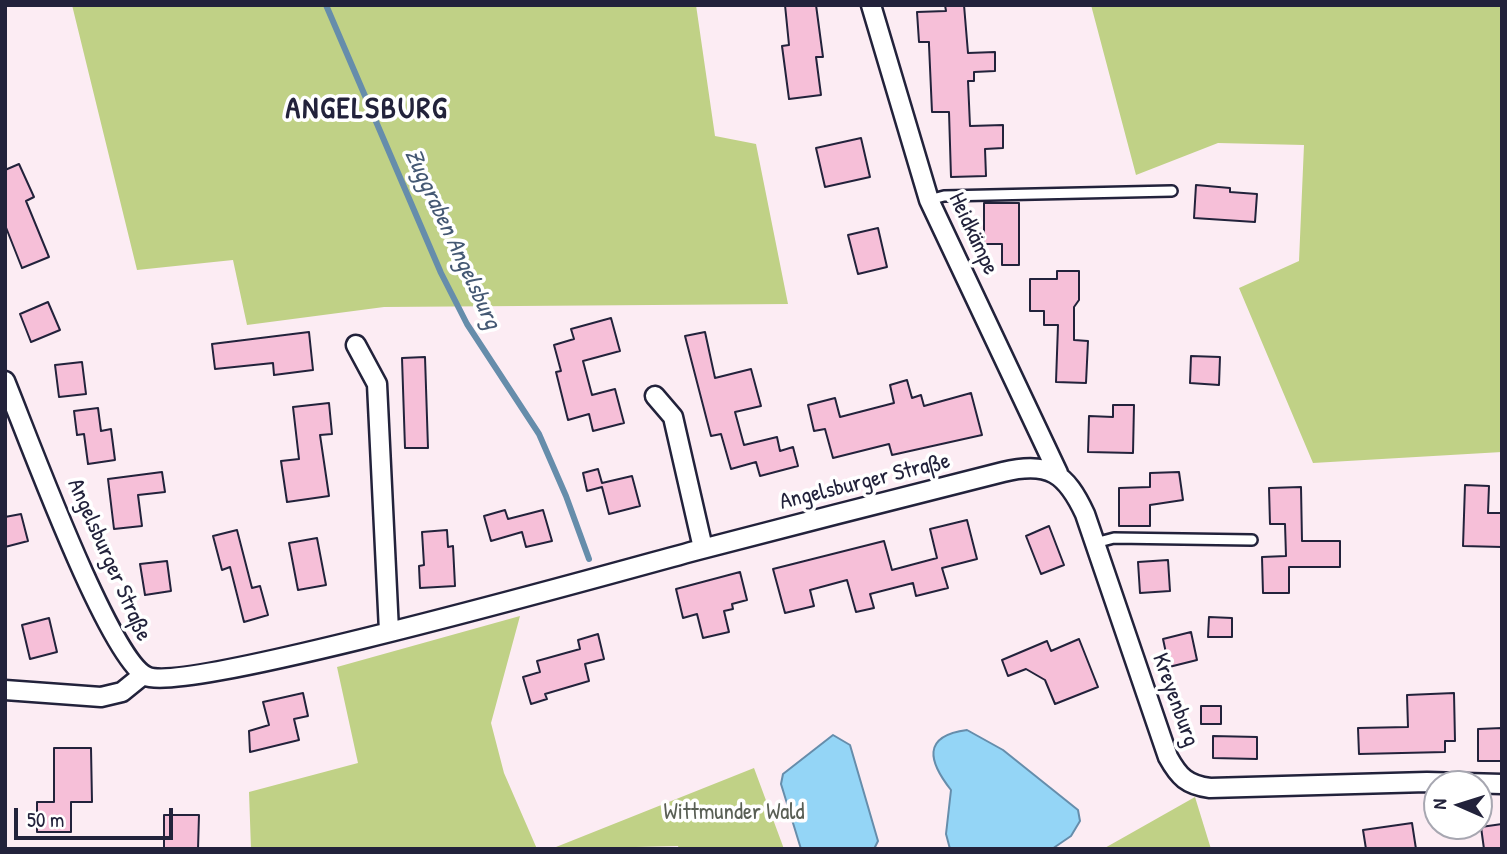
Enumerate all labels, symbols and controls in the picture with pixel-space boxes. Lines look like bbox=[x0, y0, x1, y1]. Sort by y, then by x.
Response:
district label: ANGELSBURG bbox=[287, 92, 447, 128]
water label: Zuggraben Angelsburg bbox=[398, 144, 506, 334]
street label: Heidkämpe bbox=[942, 189, 1004, 279]
street label: Angelsburger Straße bbox=[777, 447, 953, 517]
street label: Angelsburger Straße bbox=[61, 475, 157, 645]
street label: Kreyenburg bbox=[1145, 650, 1205, 750]
north arrow bbox=[1423, 770, 1493, 840]
scale bar bbox=[18, 794, 177, 838]
text: N bbox=[1426, 798, 1452, 810]
park label: Wittmunder Wald bbox=[664, 799, 804, 827]
text: 50 m bbox=[27, 805, 64, 834]

